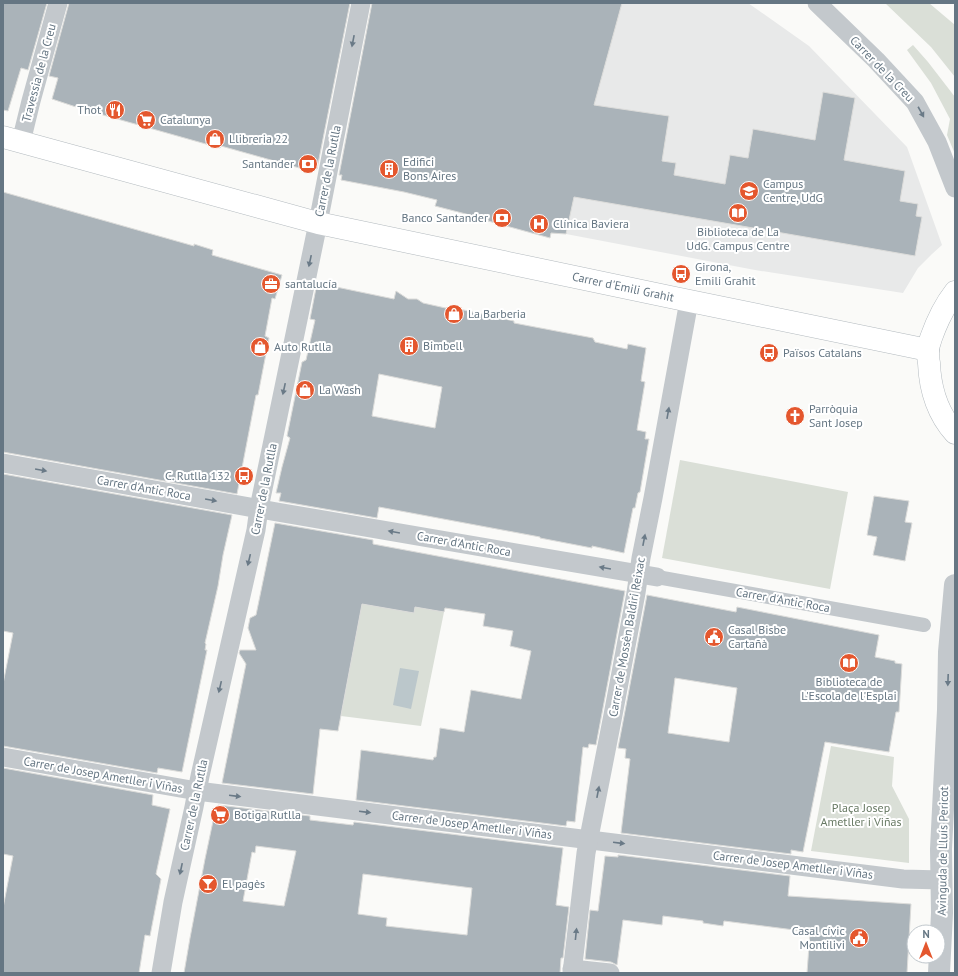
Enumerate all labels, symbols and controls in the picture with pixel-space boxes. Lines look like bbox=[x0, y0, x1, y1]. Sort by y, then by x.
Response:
street label: Travessia de la Creu bbox=[18, 22, 59, 124]
street label: Carrer de la Creu bbox=[847, 33, 918, 105]
one-way arrow bbox=[350, 35, 356, 47]
restaurant icon: Thot bbox=[104, 99, 126, 121]
place label: Thot bbox=[77, 102, 101, 117]
one-way arrow bbox=[917, 106, 924, 118]
supermarket icon: Catalunya bbox=[135, 109, 157, 131]
place label: Catalunya bbox=[160, 112, 211, 127]
street label: Carrer de la Rutlla bbox=[311, 124, 344, 218]
shop icon: Llibreria 22 bbox=[204, 128, 226, 150]
place label: Llibreria 22 bbox=[229, 131, 288, 146]
bank icon: Santander bbox=[297, 153, 319, 175]
place label: Edifici Bons Aires bbox=[403, 154, 456, 183]
place label: Santander bbox=[242, 156, 294, 171]
building icon: Edifici Bons Aires bbox=[378, 158, 400, 180]
place label: Campus Centre, UdG bbox=[763, 176, 823, 205]
school or university icon: Campus Centre, UdG bbox=[738, 180, 760, 202]
library icon: Biblioteca de La UdG. Campus Centre bbox=[727, 202, 749, 224]
bank icon: Banco Santander bbox=[491, 207, 513, 229]
place label: Banco Santander bbox=[402, 210, 488, 225]
hospital icon: Clínica Baviera bbox=[528, 213, 550, 235]
place label: Clínica Baviera bbox=[553, 216, 629, 231]
place label: Biblioteca de La UdG. Campus Centre bbox=[686, 224, 790, 253]
one-way arrow bbox=[306, 255, 312, 267]
place label: Girona, Emili Grahit bbox=[695, 259, 756, 288]
bus stop icon: Girona, Emili Grahit bbox=[670, 263, 692, 285]
street label: Carrer d'Emili Grahit bbox=[571, 268, 675, 305]
office icon: santalucía bbox=[260, 273, 282, 295]
place label: santalucía bbox=[285, 276, 337, 291]
shop icon: La Barberia bbox=[443, 303, 465, 325]
place label: La Barberia bbox=[468, 306, 526, 321]
building icon: Bimbell bbox=[398, 335, 420, 357]
shop icon: Auto Rutlla bbox=[249, 336, 271, 358]
place label: Bimbell bbox=[423, 338, 463, 353]
place label: Auto Rutlla bbox=[274, 339, 332, 354]
bus stop icon: Països Catalans bbox=[758, 342, 780, 364]
place label: Països Catalans bbox=[783, 345, 862, 360]
shop icon: La Wash bbox=[294, 379, 316, 401]
one-way arrow bbox=[280, 382, 286, 395]
place label: La Wash bbox=[319, 382, 361, 397]
place label: Parròquia Sant Josep bbox=[809, 401, 863, 430]
church icon: Parròquia Sant Josep bbox=[784, 405, 806, 427]
one-way arrow bbox=[666, 406, 672, 419]
street label: Carrer de la Rutlla bbox=[247, 442, 280, 536]
bus stop icon: C. Rutlla 132 bbox=[233, 465, 255, 487]
one-way arrow bbox=[35, 467, 48, 473]
place label: C. Rutlla 132 bbox=[165, 468, 230, 483]
street label: Carrer d'Antic Roca bbox=[96, 472, 192, 503]
one-way arrow bbox=[205, 497, 217, 503]
street label: Carrer d'Antic Roca bbox=[416, 528, 512, 559]
one-way arrow bbox=[388, 529, 400, 535]
one-way arrow bbox=[642, 534, 648, 546]
one-way arrow bbox=[245, 554, 251, 567]
street label: Carrer de Mossèn Baldiri Reixac bbox=[605, 555, 648, 718]
one-way arrow bbox=[599, 565, 611, 571]
street label: Carrer d'Antic Roca bbox=[735, 584, 831, 615]
place label: Casal Bisbe Cartañà bbox=[728, 622, 786, 651]
public building icon: Casal Bisbe Cartañà bbox=[703, 626, 725, 648]
library icon: Biblioteca de L'Escola de l'Esplai bbox=[838, 652, 860, 674]
place label: Biblioteca de L'Escola de l'Esplai bbox=[801, 674, 897, 703]
one-way arrow bbox=[945, 674, 951, 687]
one-way arrow bbox=[217, 681, 223, 693]
street label: Carrer de Josep Ametller i Viñas bbox=[22, 753, 184, 796]
street label: Carrer de la Rutlla bbox=[176, 758, 211, 852]
one-way arrow bbox=[596, 786, 602, 798]
street label: Avinguda de Lluís Pericot bbox=[934, 786, 951, 916]
one-way arrow bbox=[229, 793, 242, 799]
park label: Plaça Josep Ametller i Viñas bbox=[821, 800, 901, 829]
supermarket icon: Botiga Rutlla bbox=[209, 804, 231, 826]
place label: Botiga Rutlla bbox=[234, 807, 301, 822]
street label: Carrer de Josep Ametller i Viñas bbox=[391, 807, 553, 842]
one-way arrow bbox=[358, 809, 371, 815]
one-way arrow bbox=[613, 840, 625, 847]
street label: Carrer de Josep Ametller i Viñas bbox=[712, 847, 874, 882]
one-way arrow bbox=[177, 863, 183, 875]
bar icon: El pagès bbox=[197, 873, 219, 895]
place label: El pagès bbox=[222, 876, 265, 891]
place label: Casal cívic Montilivi bbox=[792, 923, 846, 952]
north arrow bbox=[906, 924, 946, 964]
public building icon: Casal cívic Montilivi bbox=[848, 927, 870, 949]
text: N bbox=[922, 927, 930, 941]
one-way arrow bbox=[573, 928, 579, 940]

